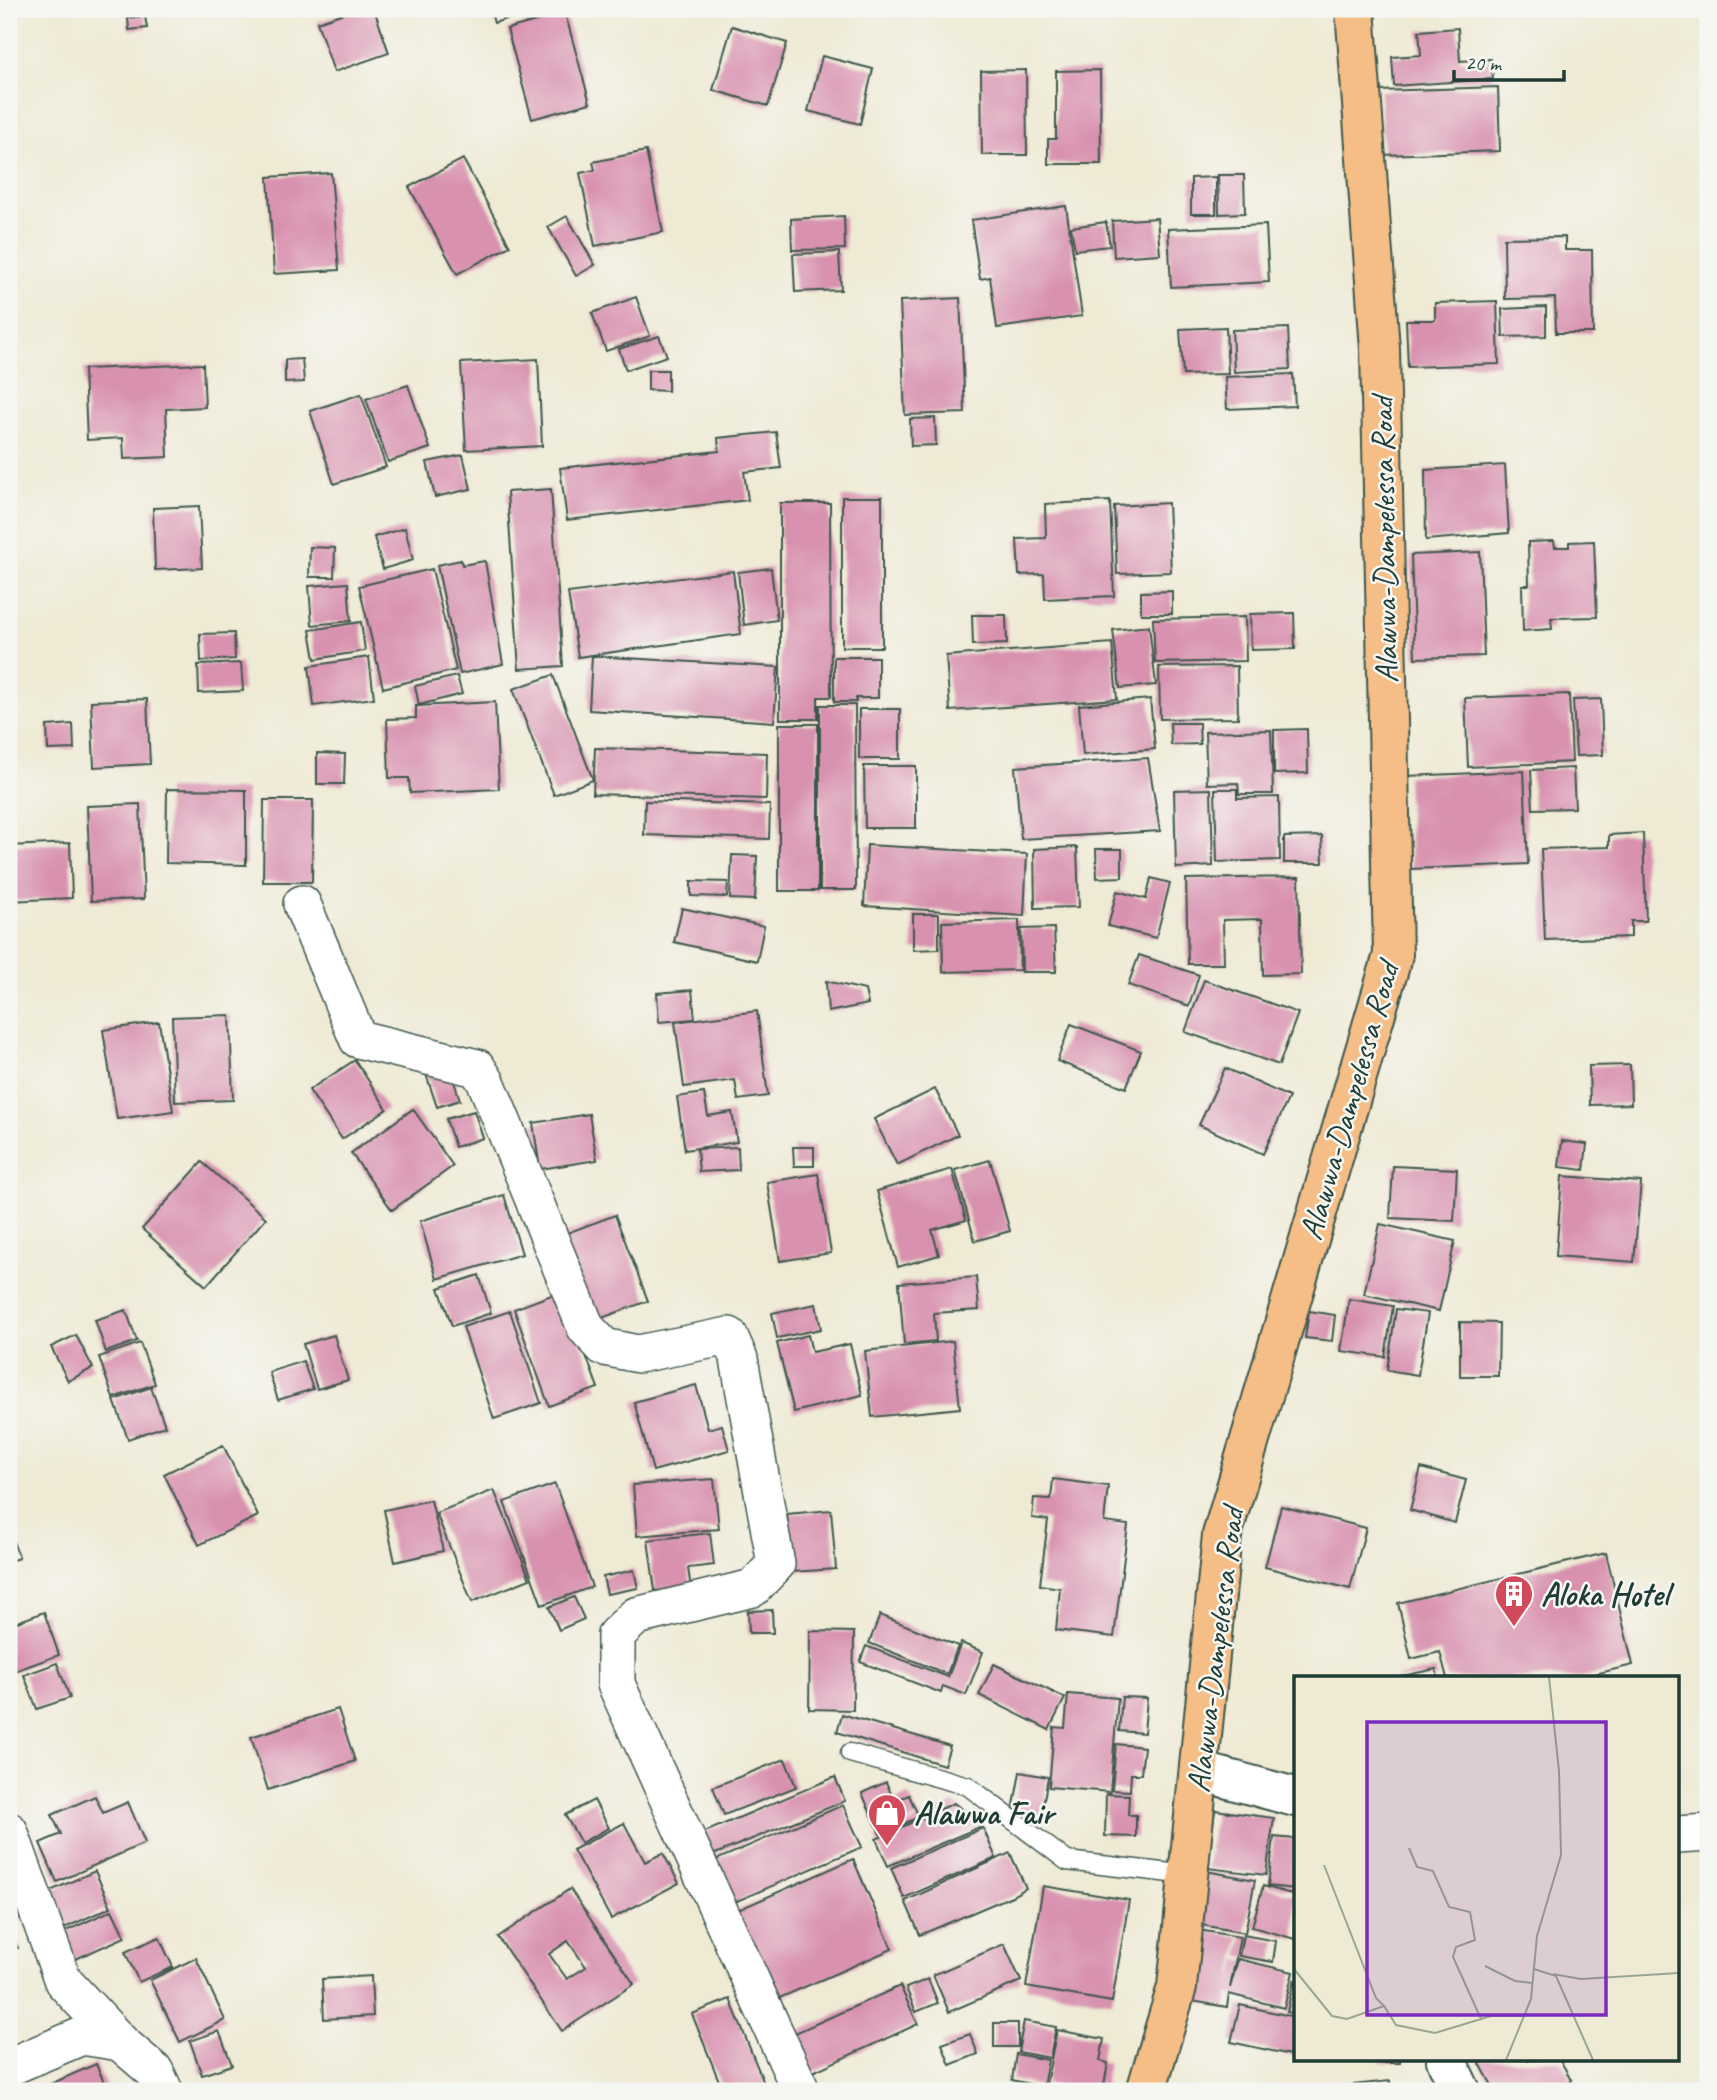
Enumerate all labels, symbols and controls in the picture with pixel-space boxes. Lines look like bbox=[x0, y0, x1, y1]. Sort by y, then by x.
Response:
scale bar bbox=[1454, 38, 1565, 82]
text: 20 m bbox=[1465, 50, 1503, 76]
street label: Alawwa-Dampelessa Road bbox=[1360, 391, 1407, 684]
street label: Alawwa-Dampelessa Road bbox=[1289, 953, 1410, 1245]
street label: Alawwa-Dampelessa Road bbox=[1177, 1500, 1254, 1795]
building icon: Aloka Hotel bbox=[1493, 1573, 1535, 1628]
place label: Aloka Hotel bbox=[1541, 1573, 1675, 1615]
inset map bbox=[1294, 1676, 1678, 2062]
shop icon: Alawwa Fair bbox=[866, 1792, 908, 1847]
place label: Alawwa Fair bbox=[914, 1792, 1058, 1834]

